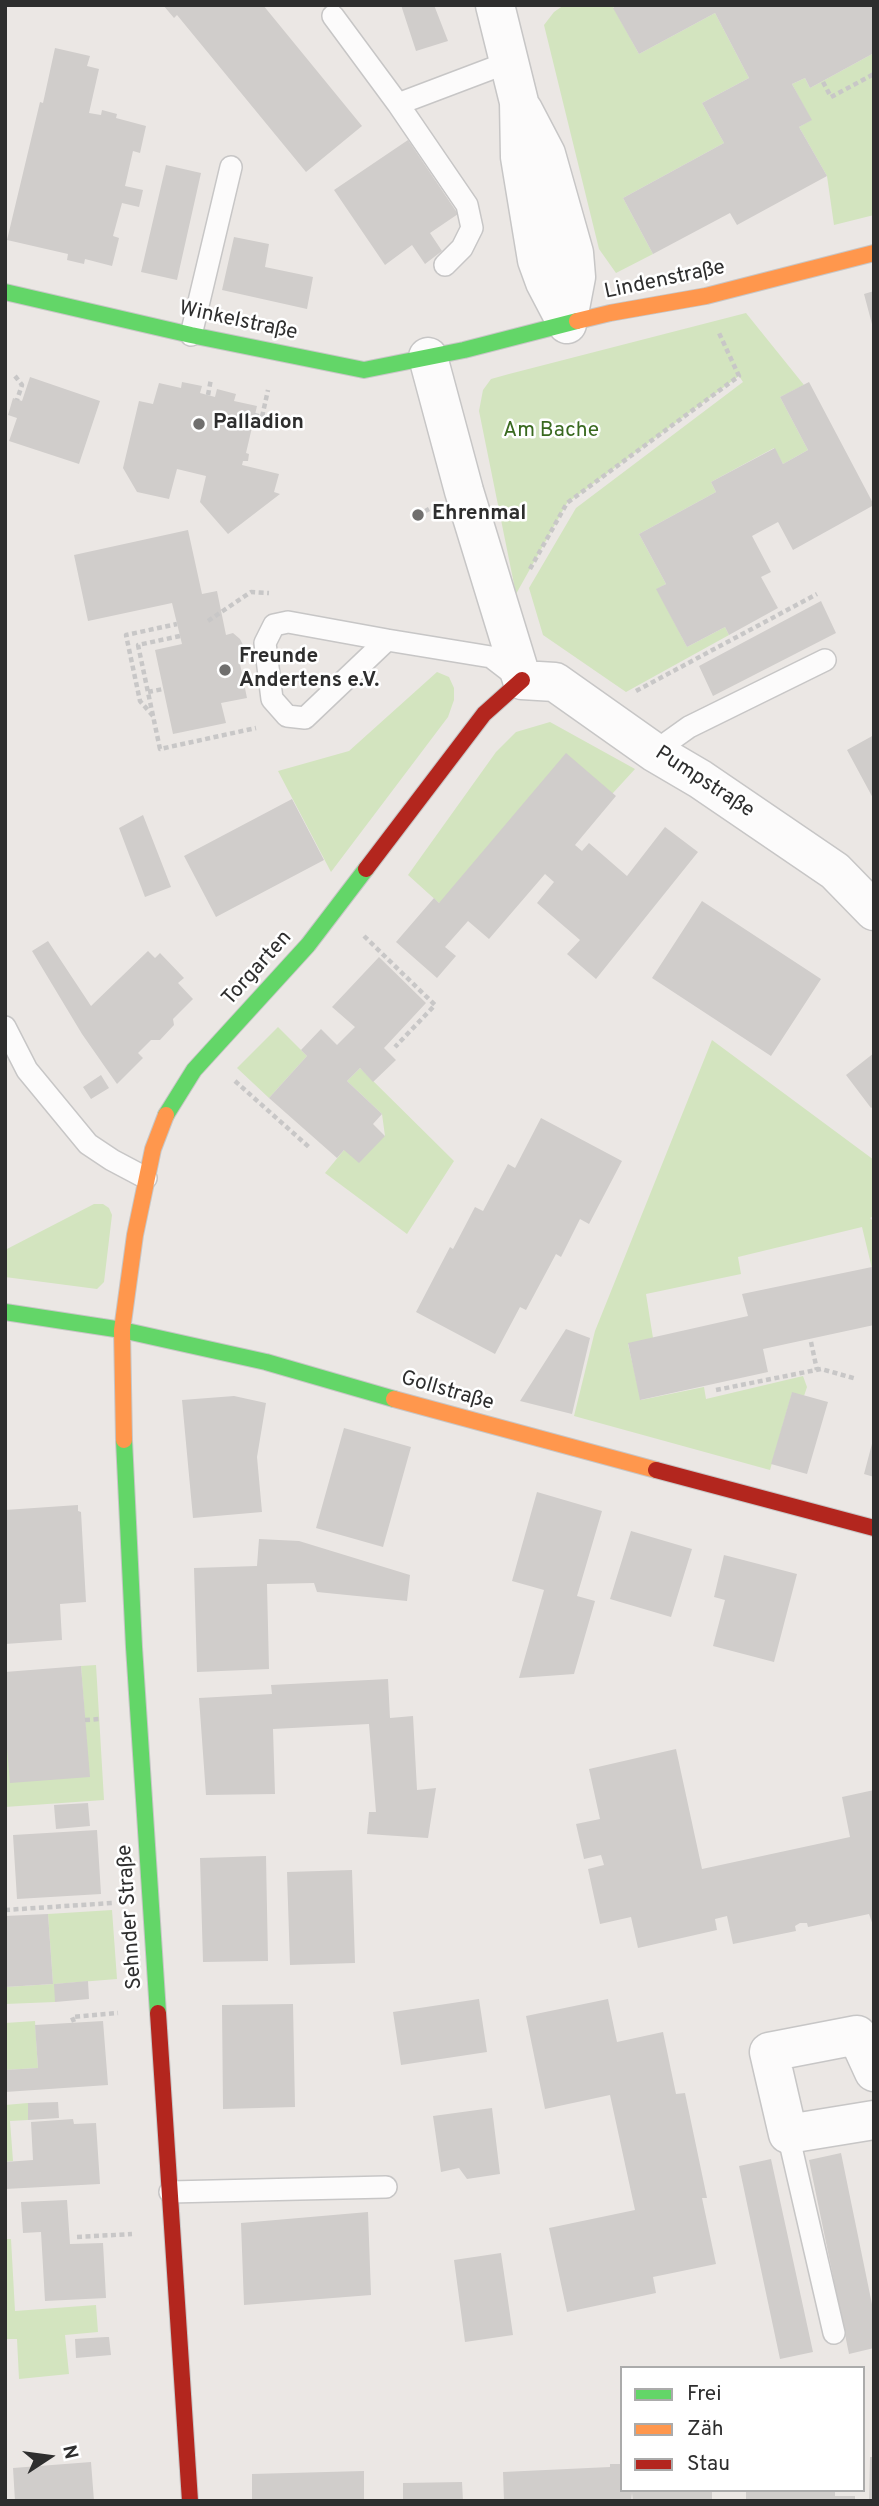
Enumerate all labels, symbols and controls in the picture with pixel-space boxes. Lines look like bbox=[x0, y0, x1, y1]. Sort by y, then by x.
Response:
street label: Lindenstraße bbox=[602, 256, 728, 306]
street label: Winkelstraße bbox=[176, 297, 300, 347]
place label: Palladion bbox=[213, 411, 304, 437]
marker: Palladion bbox=[191, 416, 207, 432]
park label: Am Bache bbox=[503, 419, 599, 445]
place label: Ehrenmal bbox=[432, 502, 526, 528]
marker: Ehrenmal bbox=[410, 507, 426, 523]
place label: Freunde Andertens e.V. bbox=[239, 645, 379, 695]
marker: Freunde Andertens e.V. bbox=[217, 662, 233, 678]
street label: Pumpstraße bbox=[650, 742, 758, 824]
street label: Torgarten bbox=[218, 926, 298, 1012]
street label: Gollstraße bbox=[398, 1367, 496, 1417]
street label: Sehnder Straße bbox=[113, 1844, 149, 1990]
legend bbox=[620, 2366, 865, 2492]
text: Frei bbox=[687, 2381, 722, 2408]
text: Zäh bbox=[687, 2416, 724, 2443]
north arrow bbox=[14, 2422, 84, 2492]
text: N bbox=[56, 2443, 83, 2462]
text: Stau bbox=[687, 2451, 730, 2478]

